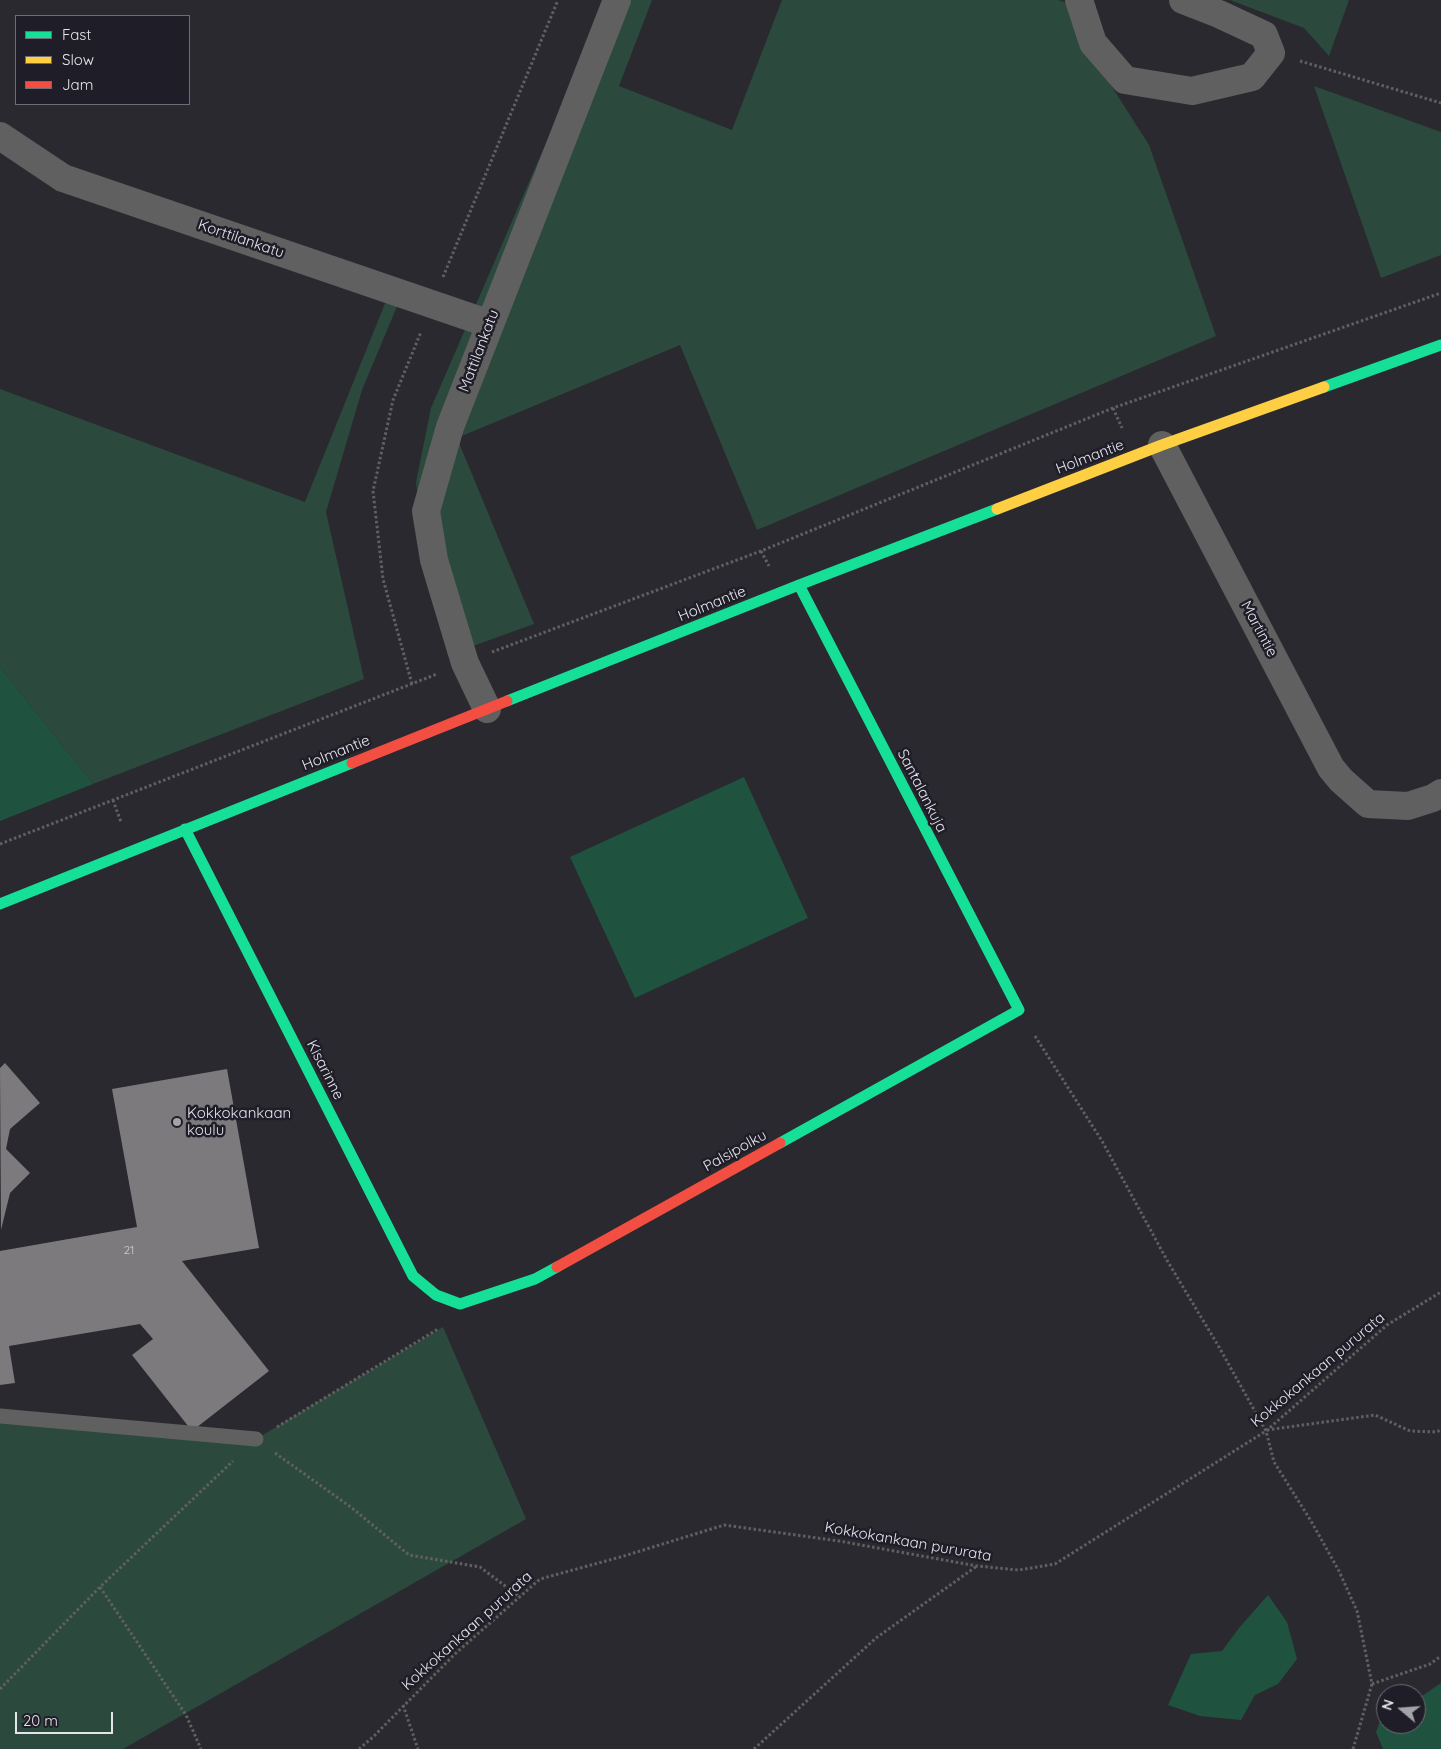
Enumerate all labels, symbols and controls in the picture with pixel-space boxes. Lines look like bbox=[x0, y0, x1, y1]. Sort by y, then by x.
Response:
legend bbox=[15, 15, 190, 105]
text: Fast bbox=[62, 25, 91, 44]
text: Slow bbox=[62, 50, 94, 69]
text: Jam bbox=[62, 75, 93, 94]
street label: Korttilankatu bbox=[196, 216, 286, 262]
street label: Mattilankatu bbox=[455, 307, 503, 395]
street label: Holmantie bbox=[1053, 436, 1127, 478]
street label: Holmantie bbox=[675, 582, 749, 626]
street label: Martintie bbox=[1237, 598, 1281, 660]
street label: Holmantie bbox=[299, 731, 373, 775]
street label: Santalankuja bbox=[893, 746, 951, 836]
street label: Kisarinne bbox=[302, 1037, 348, 1103]
place label: Kokkokankaan koulu bbox=[187, 1104, 291, 1139]
marker: Kokkokankaan koulu bbox=[171, 1116, 183, 1128]
street label: Palsipolku bbox=[700, 1126, 770, 1176]
house number: 21 bbox=[123, 1243, 135, 1257]
street label: Kokkokankaan pururata bbox=[1247, 1309, 1389, 1431]
street label: Kokkokankaan pururata bbox=[823, 1518, 993, 1566]
street label: Kokkokankaan pururata bbox=[398, 1568, 536, 1694]
north arrow bbox=[1376, 1684, 1426, 1734]
text: N bbox=[1378, 1697, 1398, 1712]
scale bar bbox=[18, 1702, 115, 1734]
text: 20 m bbox=[23, 1711, 58, 1730]

